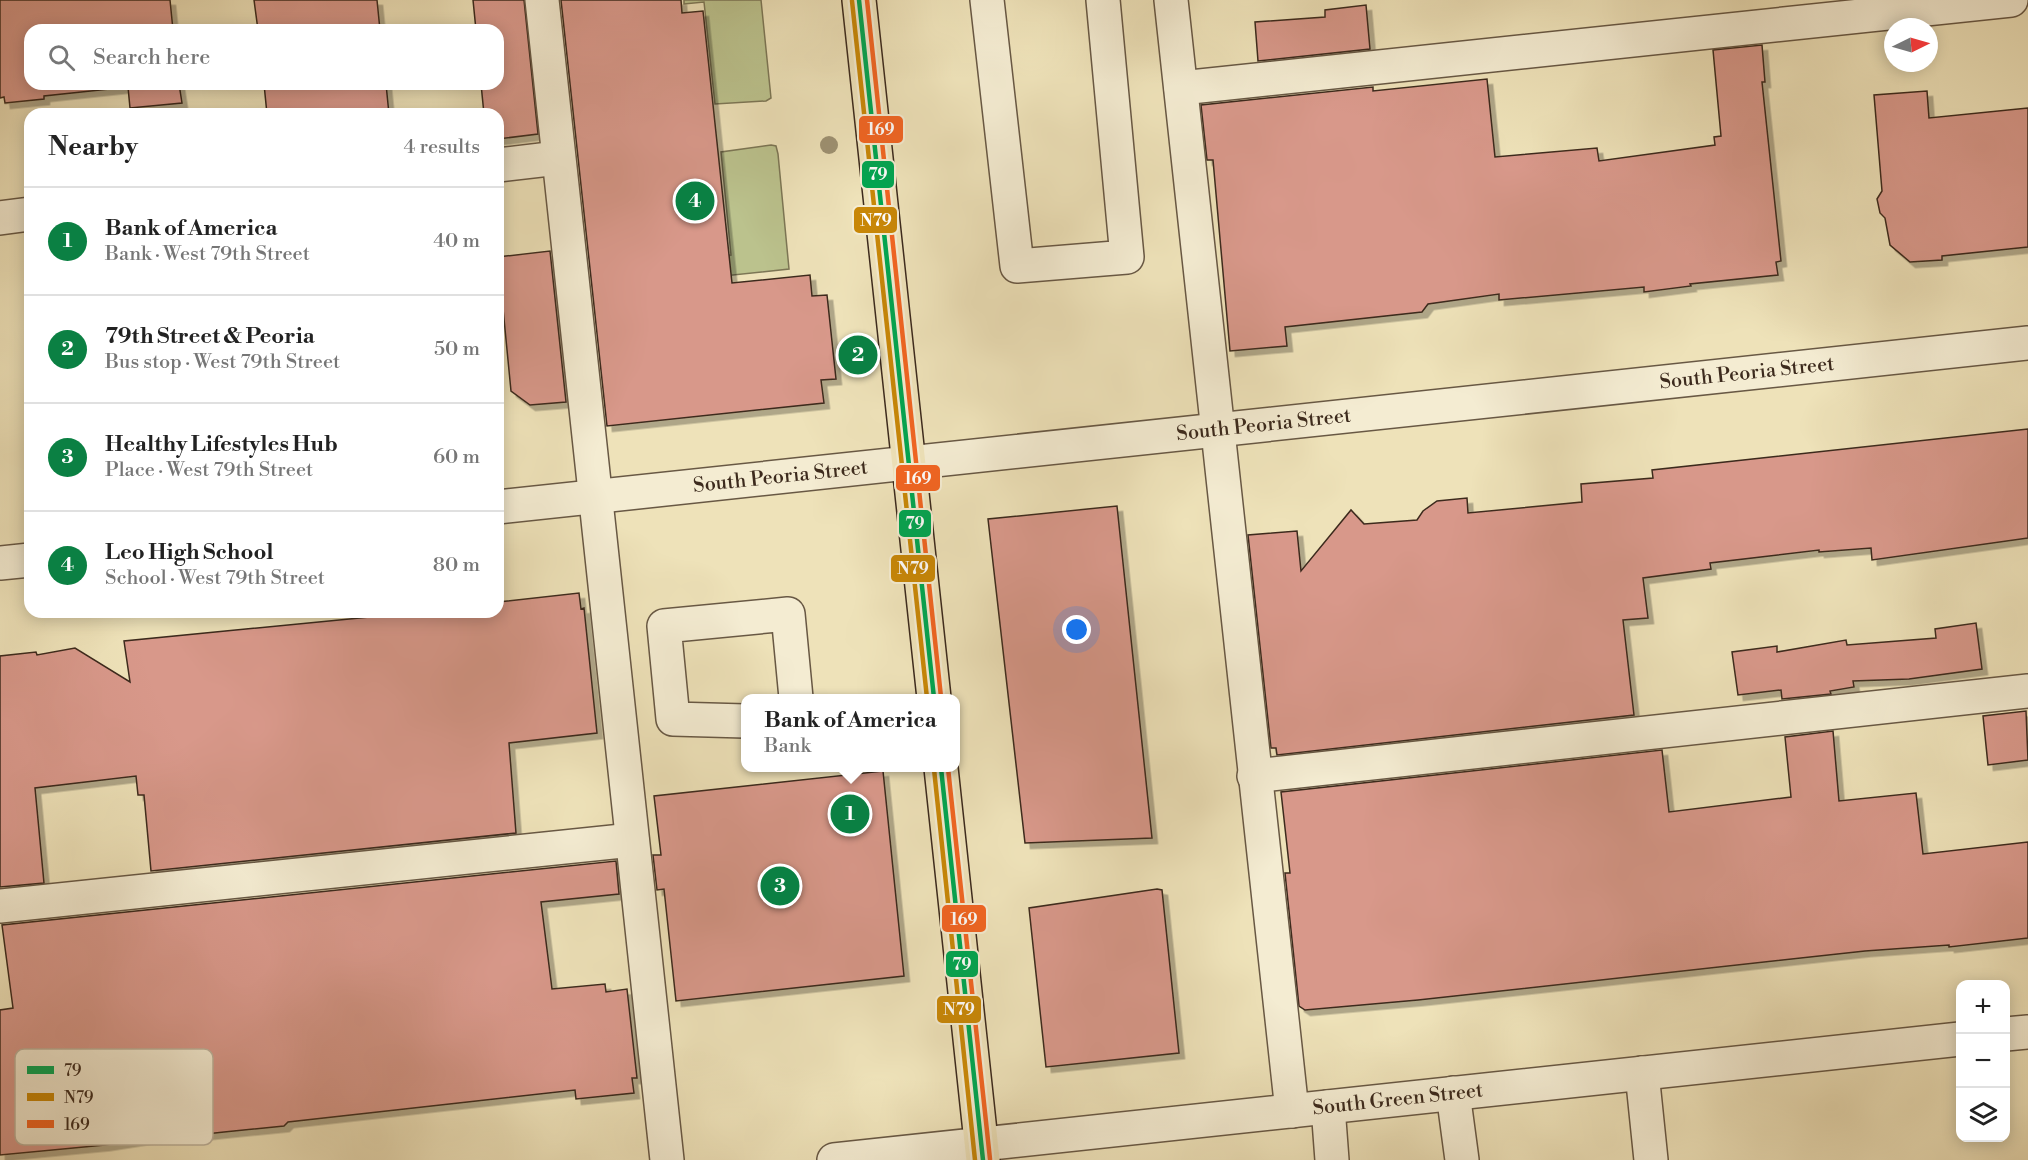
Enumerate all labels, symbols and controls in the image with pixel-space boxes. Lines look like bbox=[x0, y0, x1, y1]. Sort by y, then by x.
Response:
north arrow bbox=[1884, 18, 1938, 72]
search box bbox=[24, 24, 504, 90]
icon: search bbox=[45, 41, 78, 74]
text: Search here bbox=[93, 44, 210, 71]
line badge: 169 bbox=[858, 115, 904, 144]
text: 169 bbox=[867, 120, 895, 140]
text: Nearby bbox=[48, 131, 138, 163]
text: 4 results bbox=[403, 135, 480, 160]
line badge: 79 bbox=[861, 160, 895, 189]
text: 79 bbox=[868, 165, 888, 185]
pin: 4 bbox=[676, 178, 714, 224]
line badge: N79 bbox=[853, 206, 898, 234]
text: N79 bbox=[860, 211, 892, 231]
text: Bank of America bbox=[105, 215, 277, 242]
text: 1 bbox=[63, 229, 72, 254]
text: 40 m bbox=[433, 229, 480, 254]
text: Bank · West 79th Street bbox=[105, 242, 310, 267]
text: 79th Street & Peoria bbox=[105, 323, 315, 350]
pin: 2 bbox=[838, 332, 878, 378]
text: 2 bbox=[61, 337, 74, 362]
text: 50 m bbox=[434, 337, 480, 362]
text: Bus stop · West 79th Street bbox=[105, 350, 340, 375]
street label: South Peoria Street bbox=[1658, 351, 1835, 395]
street label: South Peoria Street bbox=[1175, 403, 1352, 447]
text: Healthy Lifestyles Hub bbox=[105, 431, 338, 458]
text: 3 bbox=[61, 445, 74, 470]
text: 60 m bbox=[433, 445, 480, 470]
street label: South Peoria Street bbox=[692, 455, 869, 499]
text: Place · West 79th Street bbox=[105, 458, 313, 483]
line badge: 169 bbox=[895, 464, 941, 492]
text: 169 bbox=[904, 469, 932, 489]
line badge: 79 bbox=[898, 509, 932, 538]
text: 79 bbox=[905, 514, 925, 534]
text: Leo High School bbox=[105, 539, 274, 566]
text: 4 bbox=[61, 553, 74, 578]
text: 80 m bbox=[433, 553, 480, 578]
line badge: N79 bbox=[890, 554, 936, 583]
text: N79 bbox=[897, 559, 929, 579]
text: School · West 79th Street bbox=[105, 566, 325, 591]
your location bbox=[1062, 615, 1091, 644]
popup bbox=[741, 694, 960, 772]
text: Bank of America bbox=[764, 707, 937, 734]
text: Bank bbox=[764, 734, 811, 759]
pin: 1 bbox=[830, 792, 870, 836]
pin: 3 bbox=[760, 864, 800, 908]
line badge: 169 bbox=[941, 904, 987, 933]
text: 169 bbox=[950, 910, 978, 930]
line badge: 79 bbox=[945, 950, 979, 978]
text: 79 bbox=[952, 955, 972, 975]
map controls bbox=[1956, 980, 2010, 1142]
button: + bbox=[1956, 980, 2010, 1034]
line badge: N79 bbox=[936, 995, 982, 1024]
text: N79 bbox=[943, 1000, 975, 1020]
button: − bbox=[1956, 1034, 2010, 1088]
legend bbox=[15, 1049, 213, 1145]
text: 79 bbox=[64, 1061, 82, 1081]
street label: South Green Street bbox=[1311, 1078, 1484, 1121]
text: N79 bbox=[64, 1088, 94, 1108]
button: layers bbox=[1956, 1088, 2010, 1142]
text: 169 bbox=[64, 1115, 90, 1135]

